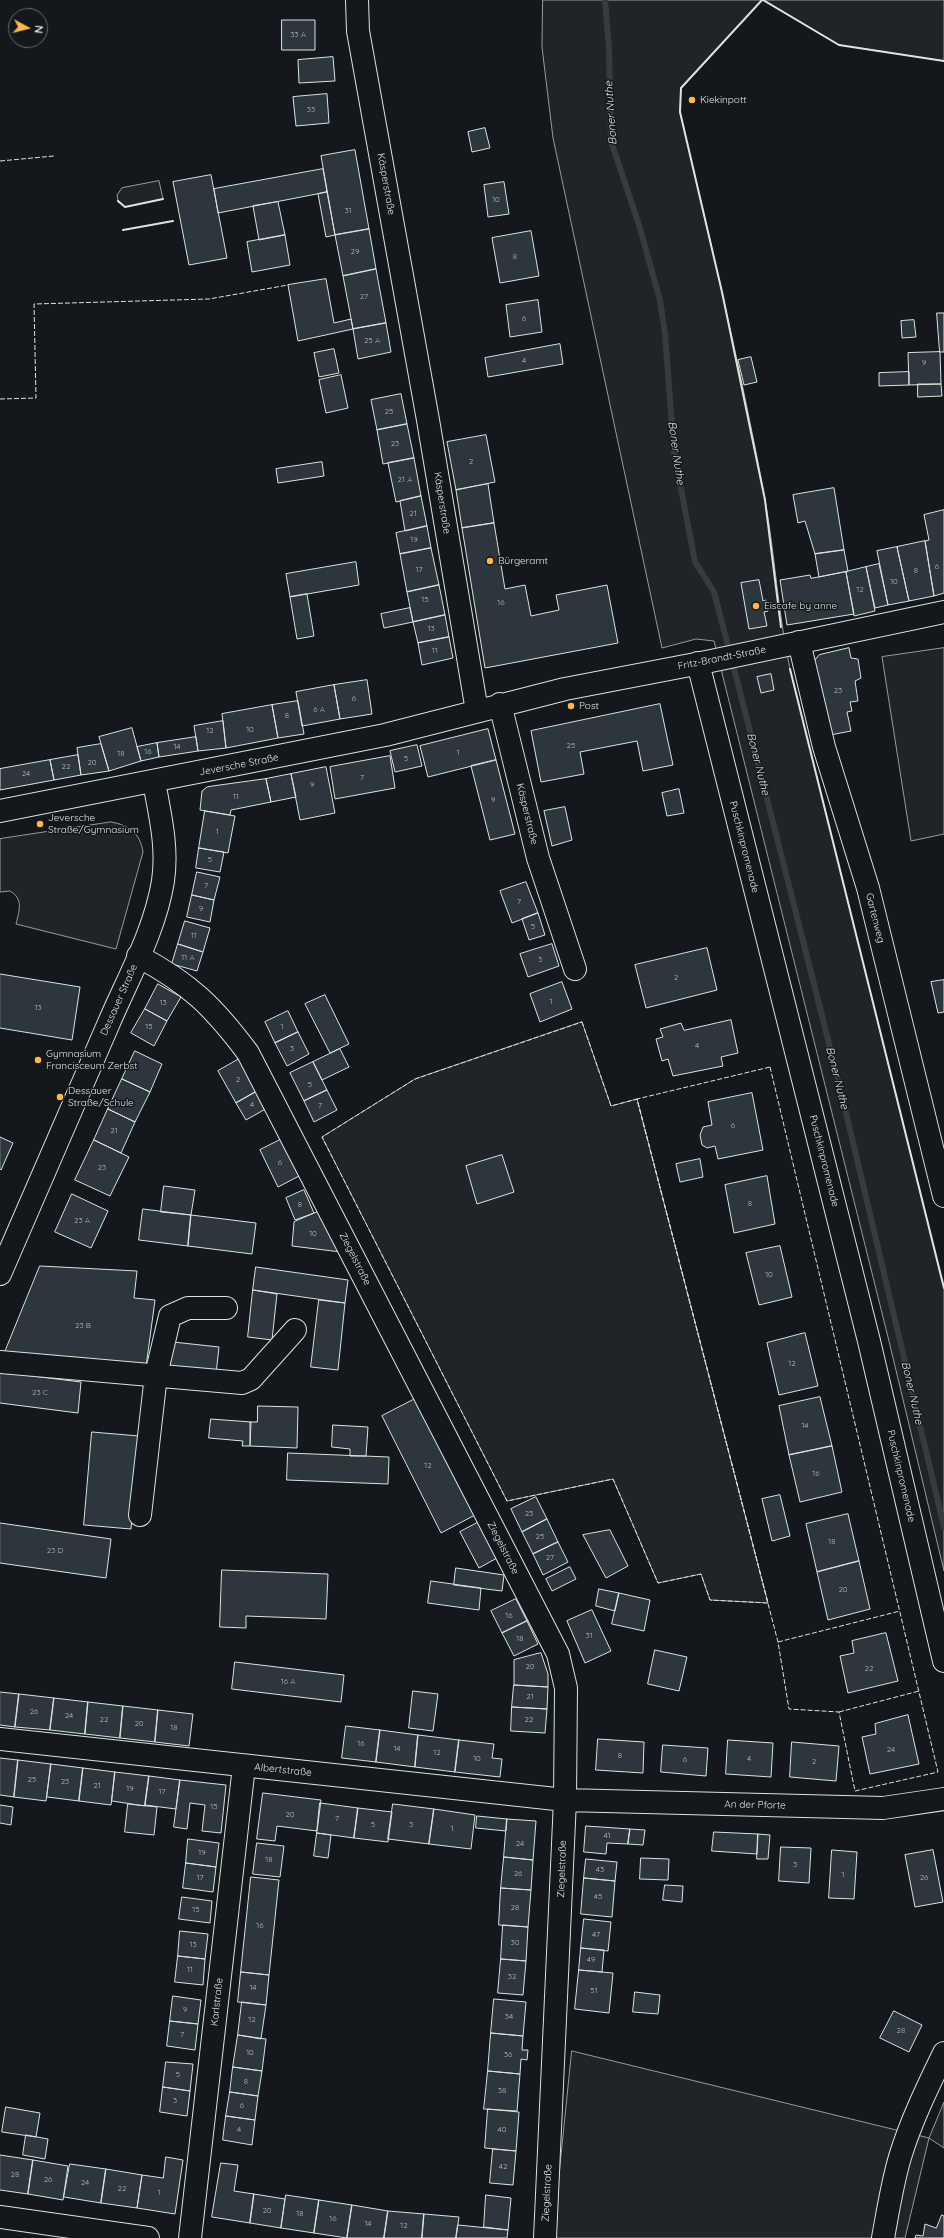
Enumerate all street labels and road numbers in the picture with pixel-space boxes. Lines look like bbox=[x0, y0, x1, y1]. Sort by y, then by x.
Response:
street label: Käsperstraße bbox=[375, 152, 397, 216]
street label: Käsperstraße bbox=[431, 471, 453, 535]
street label: Fritz-Brandt-Straße bbox=[677, 644, 767, 672]
street label: Jeversche Straße bbox=[198, 751, 280, 779]
street label: Käsperstraße bbox=[514, 782, 540, 846]
street label: Puschkinpromenade bbox=[727, 800, 761, 894]
street label: Gartenweg bbox=[863, 892, 887, 944]
street label: Dessauer Straße bbox=[98, 962, 140, 1038]
street label: Puschkinpromenade bbox=[807, 1114, 841, 1208]
street label: Ziegelstraße bbox=[337, 1231, 373, 1287]
street label: Puschkinpromenade bbox=[885, 1429, 917, 1523]
street label: Ziegelstraße bbox=[485, 1520, 521, 1576]
street label: Albertstraße bbox=[254, 1761, 312, 1779]
street label: An der Pforte bbox=[724, 1798, 786, 1812]
street label: Ziegelstraße bbox=[555, 1840, 569, 1898]
street label: Karlstraße bbox=[208, 1977, 226, 2027]
street label: Ziegelstraße bbox=[539, 2164, 555, 2222]

